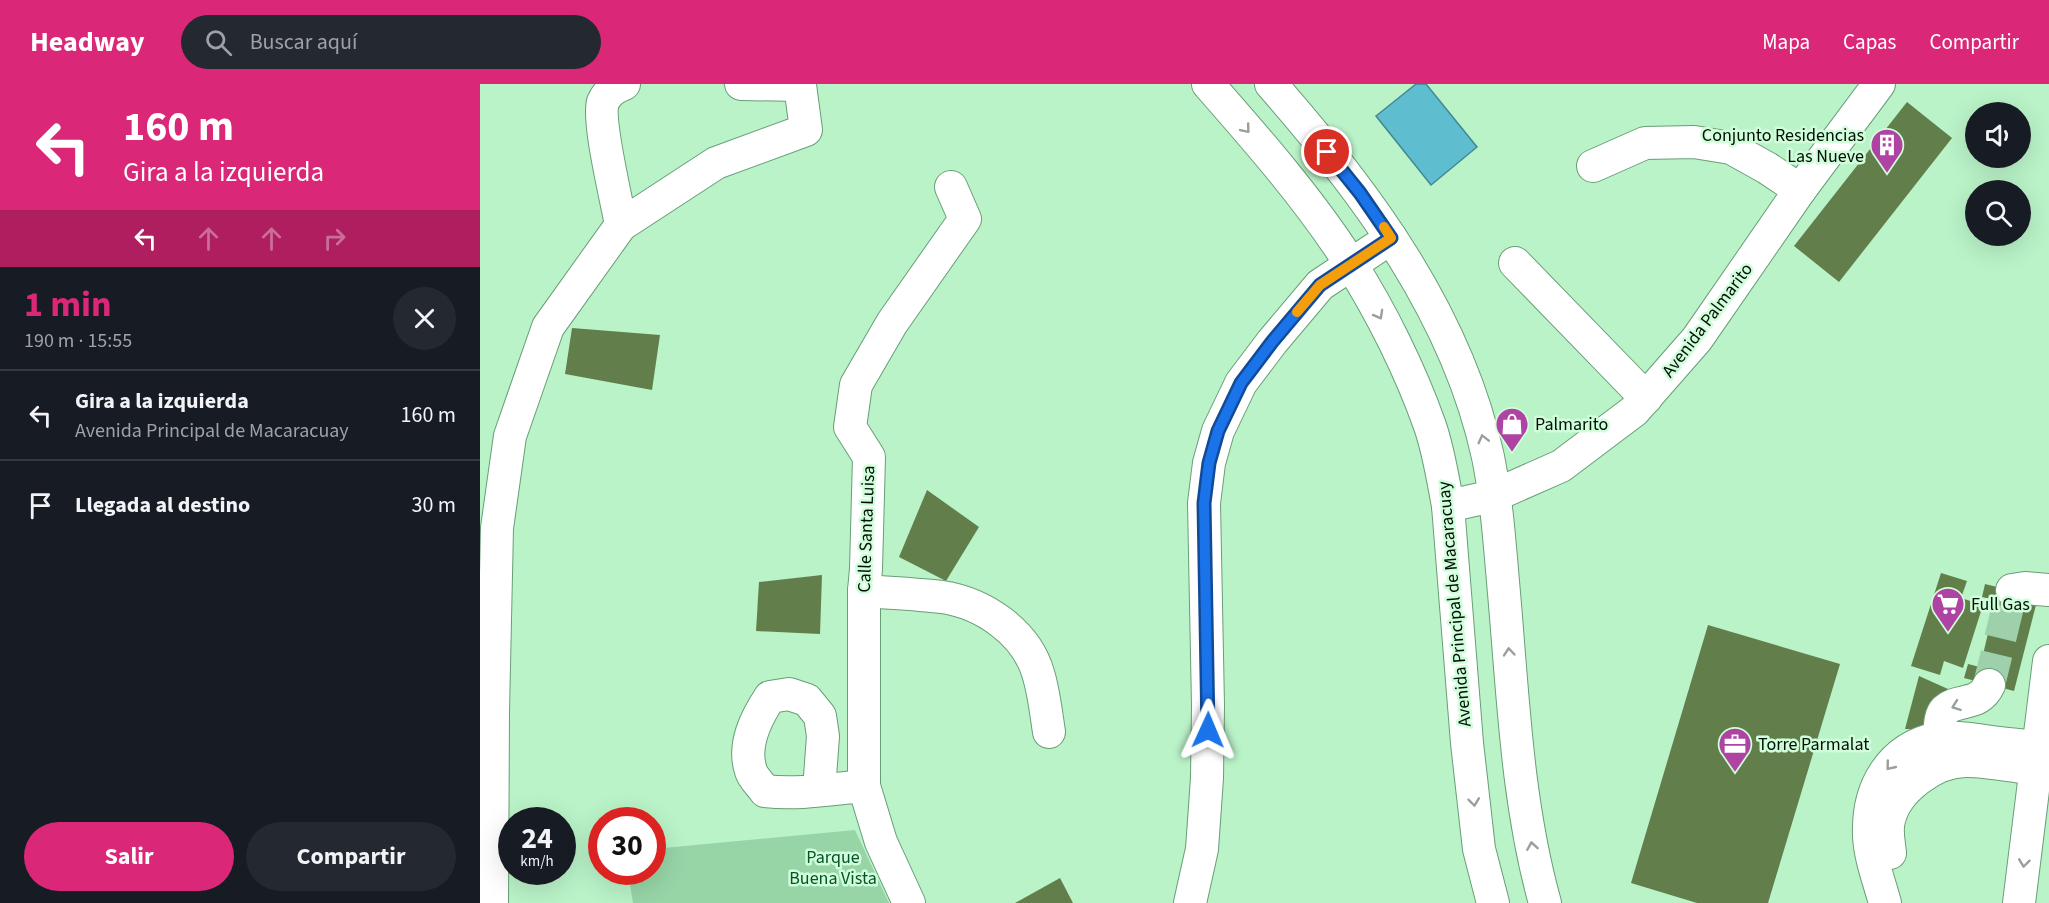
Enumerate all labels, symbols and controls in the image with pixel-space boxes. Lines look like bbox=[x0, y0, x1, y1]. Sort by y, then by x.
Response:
search box bbox=[181, 15, 601, 69]
text: Headway bbox=[30, 22, 145, 62]
icon: search bbox=[202, 26, 235, 59]
text: Buscar aquí bbox=[250, 26, 357, 58]
text: Mapa bbox=[1762, 27, 1810, 57]
text: Capas bbox=[1843, 27, 1896, 57]
text: Compartir bbox=[1929, 27, 2019, 57]
text: 160 m bbox=[123, 97, 234, 157]
map controls bbox=[1965, 102, 2031, 246]
button: sound bbox=[1965, 102, 2031, 168]
icon: left bbox=[24, 108, 102, 186]
one-way arrow bbox=[1239, 122, 1250, 133]
place label: Conjunto Residencias Las Nueve bbox=[1702, 123, 1864, 169]
pin bbox=[1301, 126, 1352, 177]
building icon: Conjunto Residencias Las Nueve bbox=[1869, 127, 1905, 174]
icon: arrive bbox=[1310, 135, 1343, 168]
text: Gira a la izquierda bbox=[123, 153, 324, 192]
button: search bbox=[1965, 180, 2031, 246]
icon: left bbox=[129, 222, 162, 255]
icon: ahead bbox=[192, 222, 225, 255]
icon: ahead bbox=[255, 222, 288, 255]
icon: right bbox=[318, 222, 351, 255]
street label: Avenida Palmarito bbox=[1656, 258, 1759, 383]
text: 1 min bbox=[24, 279, 112, 330]
button: close bbox=[393, 287, 456, 350]
one-way arrow bbox=[1372, 309, 1383, 319]
text: 190 m · 15:55 bbox=[24, 327, 132, 355]
text: Gira a la izquierda bbox=[75, 385, 249, 417]
icon: left bbox=[24, 399, 57, 432]
text: 160 m bbox=[401, 399, 456, 431]
shop icon: Palmarito bbox=[1494, 406, 1530, 453]
place label: Palmarito bbox=[1535, 412, 1608, 437]
text: Avenida Principal de Macaracuay bbox=[75, 417, 349, 445]
one-way arrow bbox=[1478, 434, 1490, 444]
street label: Calle Santa Luisa bbox=[852, 465, 881, 593]
street label: Avenida Principal de Macaracuay bbox=[1431, 480, 1478, 728]
icon: arrive bbox=[24, 489, 57, 522]
text: Llegada al destino bbox=[75, 489, 250, 521]
text: 30 m bbox=[411, 489, 456, 521]
supermarket icon: Full Gas bbox=[1930, 586, 1966, 633]
place label: Full Gas bbox=[1971, 592, 2030, 617]
one-way arrow bbox=[1503, 648, 1516, 657]
position arrow bbox=[1176, 698, 1240, 762]
one-way arrow bbox=[1951, 698, 1962, 711]
office icon: Torre Parmalat bbox=[1717, 726, 1753, 773]
place label: Torre Parmalat bbox=[1758, 732, 1869, 757]
one-way arrow bbox=[1886, 759, 1897, 770]
one-way arrow bbox=[1467, 797, 1480, 806]
speed limit sign: 30 bbox=[588, 807, 666, 885]
text: 24 bbox=[521, 817, 553, 860]
button: Salir bbox=[24, 822, 234, 891]
button: Compartir bbox=[246, 822, 456, 891]
one-way arrow bbox=[1526, 841, 1539, 851]
park label: Parque Buena Vista bbox=[789, 845, 877, 891]
text: km/h bbox=[520, 851, 554, 872]
one-way arrow bbox=[2018, 859, 2031, 868]

